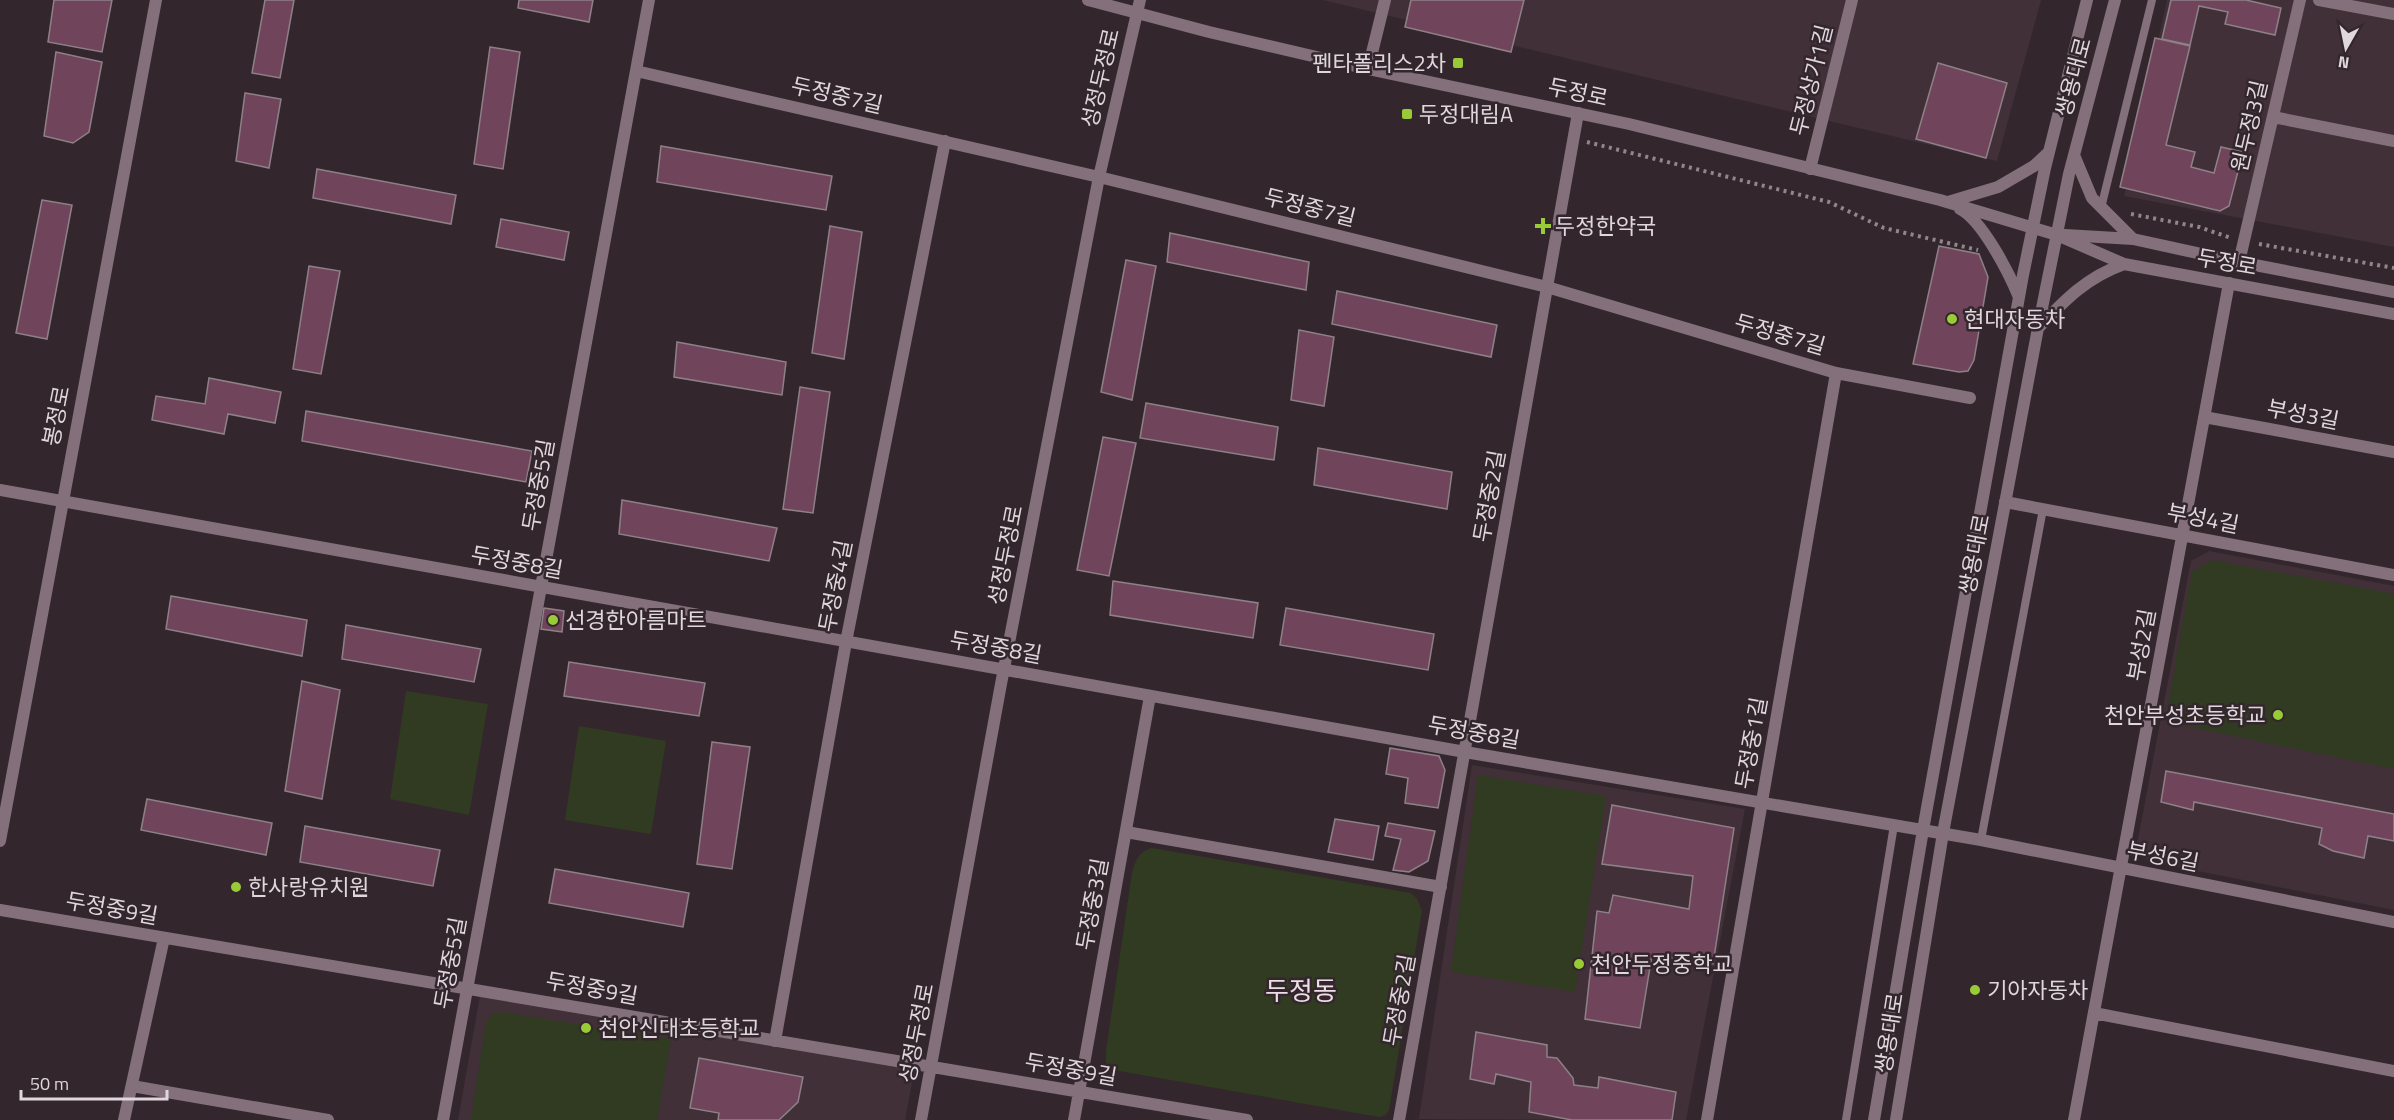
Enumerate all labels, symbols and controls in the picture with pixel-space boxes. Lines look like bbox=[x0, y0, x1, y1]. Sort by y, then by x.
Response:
north arrow bbox=[2316, 18, 2376, 78]
street label: 두정상가1길 bbox=[1781, 21, 1841, 139]
street label: 성정두정로 bbox=[1072, 25, 1128, 131]
street label: 쌍용대로 bbox=[2046, 33, 2100, 121]
place label: 펜타폴리스2차 bbox=[1312, 46, 1446, 80]
text: N bbox=[2336, 50, 2351, 76]
marker: 펜타폴리스2차 bbox=[1451, 56, 1465, 70]
street label: 두정중7길 bbox=[788, 68, 886, 122]
street label: 두정로 bbox=[1545, 69, 1611, 115]
street label: 원두정3길 bbox=[2222, 77, 2276, 175]
place label: 두정대림A bbox=[1419, 97, 1513, 131]
marker: 두정대림A bbox=[1400, 107, 1414, 121]
street label: 두정중7길 bbox=[1261, 179, 1359, 235]
place label: 두정한약국 bbox=[1555, 209, 1656, 243]
marker: 두정한약국 bbox=[1536, 219, 1550, 233]
street label: 두정로 bbox=[2194, 240, 2260, 284]
place label: 현대자동차 bbox=[1964, 302, 2065, 336]
street label: 두정중7길 bbox=[1730, 305, 1830, 363]
marker: 현대자동차 bbox=[1945, 312, 1959, 326]
street label: 봉정로 bbox=[34, 383, 78, 449]
street label: 부성3길 bbox=[2264, 390, 2342, 438]
street label: 두정중5길 bbox=[513, 436, 563, 534]
street label: 두정중2길 bbox=[1464, 447, 1514, 545]
street label: 부성4길 bbox=[2164, 494, 2242, 542]
street label: 성정두정로 bbox=[979, 502, 1031, 608]
street label: 쌍용대로 bbox=[1950, 511, 1998, 597]
street label: 두정중8길 bbox=[468, 537, 566, 587]
street label: 두정중4길 bbox=[809, 537, 861, 635]
place label: 선경한아름마트 bbox=[565, 603, 707, 637]
street label: 부성2길 bbox=[2118, 606, 2164, 684]
marker: 선경한아름마트 bbox=[546, 613, 560, 627]
street label: 두정중8길 bbox=[947, 622, 1045, 672]
street label: 두정중1길 bbox=[1726, 694, 1776, 792]
place label: 천안부성초등학교 bbox=[2104, 698, 2266, 732]
street label: 두정중8길 bbox=[1425, 707, 1523, 757]
marker: 천안부성초등학교 bbox=[2271, 708, 2285, 722]
street label: 부성6길 bbox=[2124, 832, 2202, 880]
street label: 두정중3길 bbox=[1067, 855, 1117, 953]
place label: 한사랑유치원 bbox=[248, 870, 369, 904]
marker: 한사랑유치원 bbox=[229, 880, 243, 894]
street label: 두정중9길 bbox=[63, 883, 161, 933]
street label: 두정중5길 bbox=[425, 914, 475, 1012]
place label: 천안두정중학교 bbox=[1591, 947, 1733, 981]
street label: 두정중2길 bbox=[1374, 951, 1424, 1049]
marker: 천안두정중학교 bbox=[1572, 957, 1586, 971]
street label: 두정중9길 bbox=[543, 963, 641, 1013]
district label: 두정동 bbox=[1265, 971, 1337, 1010]
place label: 기아자동차 bbox=[1987, 973, 2088, 1007]
street label: 성정두정로 bbox=[890, 980, 942, 1086]
marker: 기아자동차 bbox=[1968, 983, 1982, 997]
street label: 쌍용대로 bbox=[1866, 990, 1912, 1076]
place label: 천안신대초등학교 bbox=[598, 1011, 760, 1045]
marker: 천안신대초등학교 bbox=[579, 1021, 593, 1035]
street label: 두정중9길 bbox=[1022, 1044, 1120, 1094]
scale bar bbox=[21, 1063, 166, 1101]
text: 50 m bbox=[30, 1070, 69, 1097]

